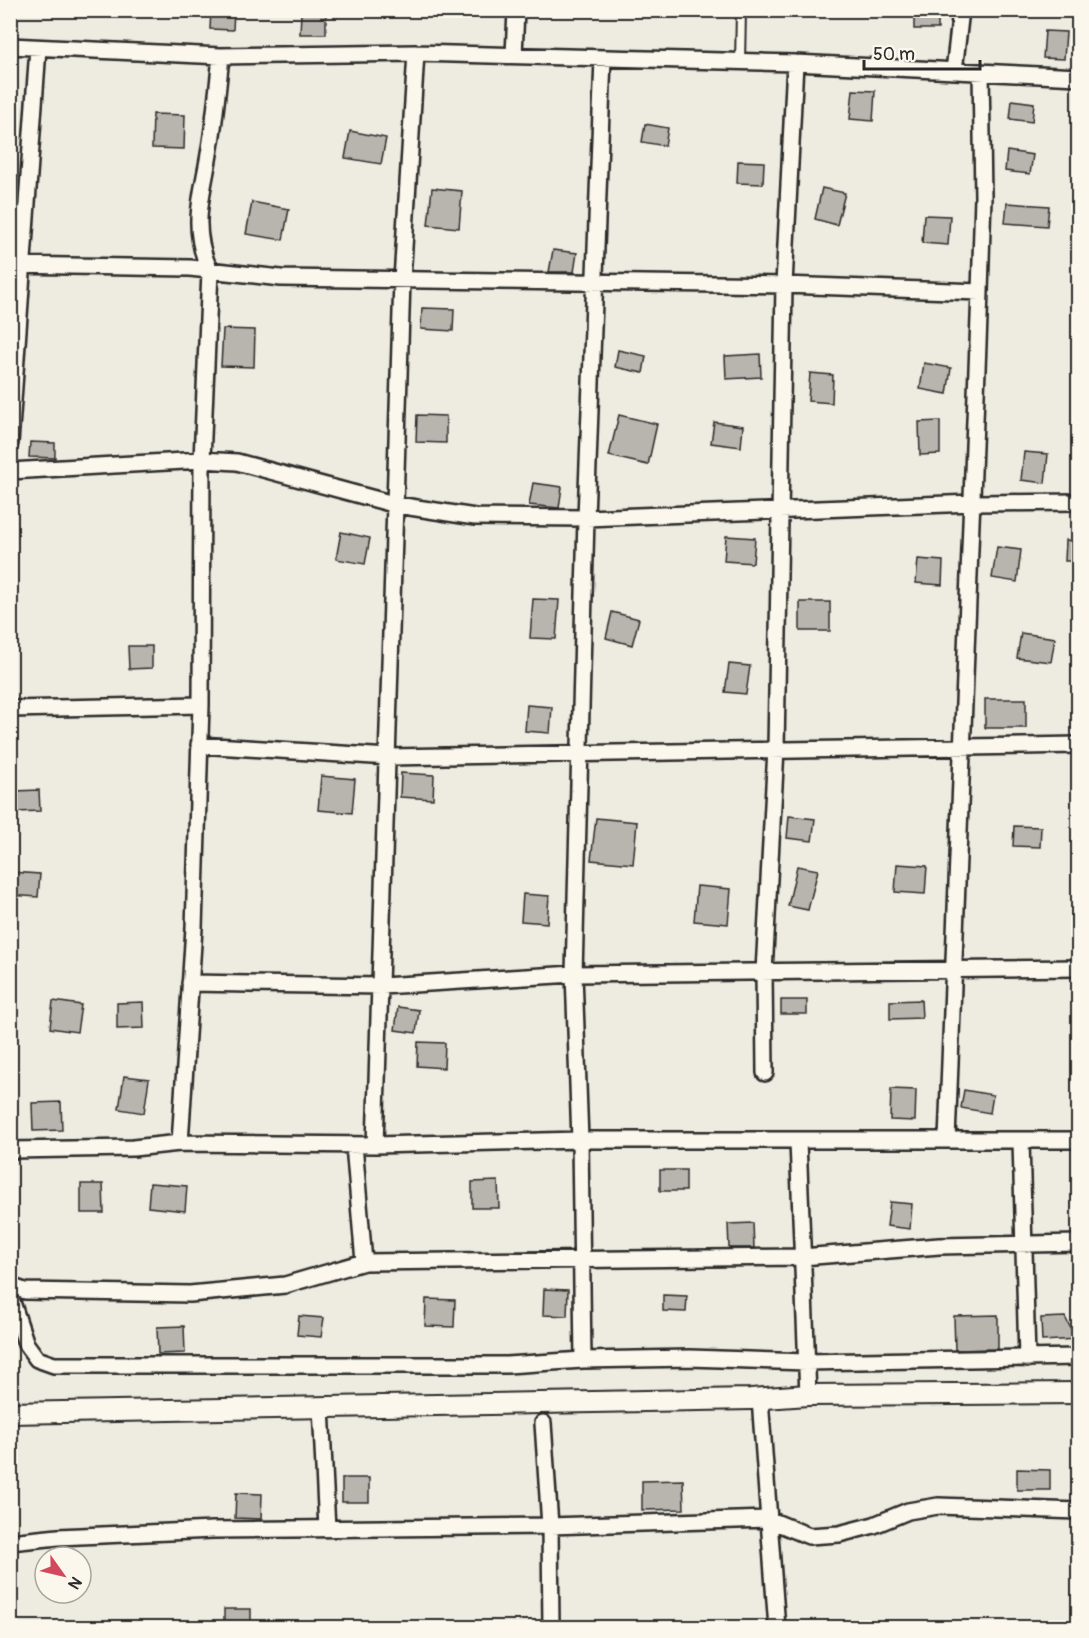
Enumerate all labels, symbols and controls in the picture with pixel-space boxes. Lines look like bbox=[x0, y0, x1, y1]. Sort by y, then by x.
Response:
scale bar bbox=[864, 33, 980, 71]
text: 50 m bbox=[873, 43, 915, 66]
north arrow bbox=[33, 1545, 93, 1605]
text: N bbox=[63, 1573, 86, 1593]

